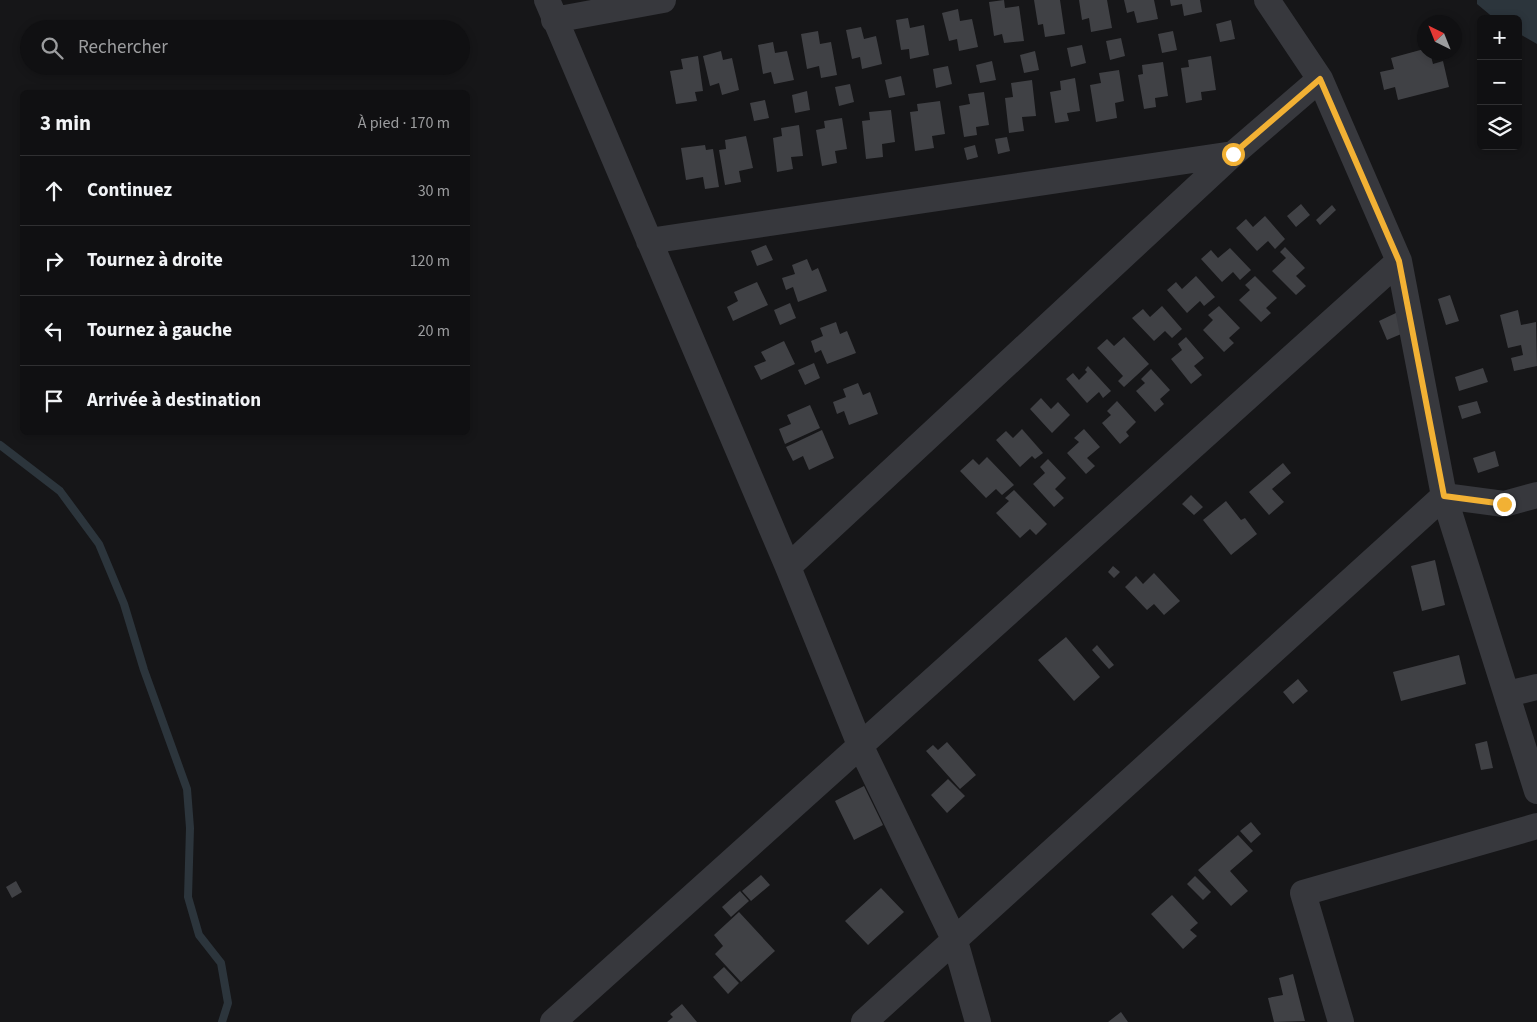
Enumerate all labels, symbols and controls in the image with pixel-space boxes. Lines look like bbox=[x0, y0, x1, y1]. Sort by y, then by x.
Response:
north arrow bbox=[1417, 15, 1462, 60]
map controls bbox=[1477, 15, 1522, 150]
button: + bbox=[1477, 15, 1522, 60]
search box bbox=[20, 20, 470, 75]
icon: search bbox=[38, 34, 66, 62]
text: Rechercher bbox=[78, 34, 168, 61]
button: − bbox=[1477, 60, 1522, 105]
button: layers bbox=[1477, 105, 1522, 150]
text: 3 min bbox=[40, 108, 91, 138]
text: À pied · 170 m bbox=[358, 112, 450, 134]
route start bbox=[1222, 143, 1245, 166]
icon: ahead bbox=[40, 177, 68, 205]
text: Continuez bbox=[87, 177, 172, 204]
text: 30 m bbox=[418, 180, 450, 202]
icon: right bbox=[40, 247, 68, 275]
text: Tournez à droite bbox=[87, 247, 223, 274]
text: 120 m bbox=[410, 250, 450, 272]
icon: left bbox=[40, 317, 68, 345]
text: Tournez à gauche bbox=[87, 317, 232, 344]
text: 20 m bbox=[418, 320, 450, 342]
icon: arrive bbox=[40, 387, 68, 415]
text: Arrivée à destination bbox=[87, 387, 261, 414]
route end bbox=[1493, 493, 1516, 516]

